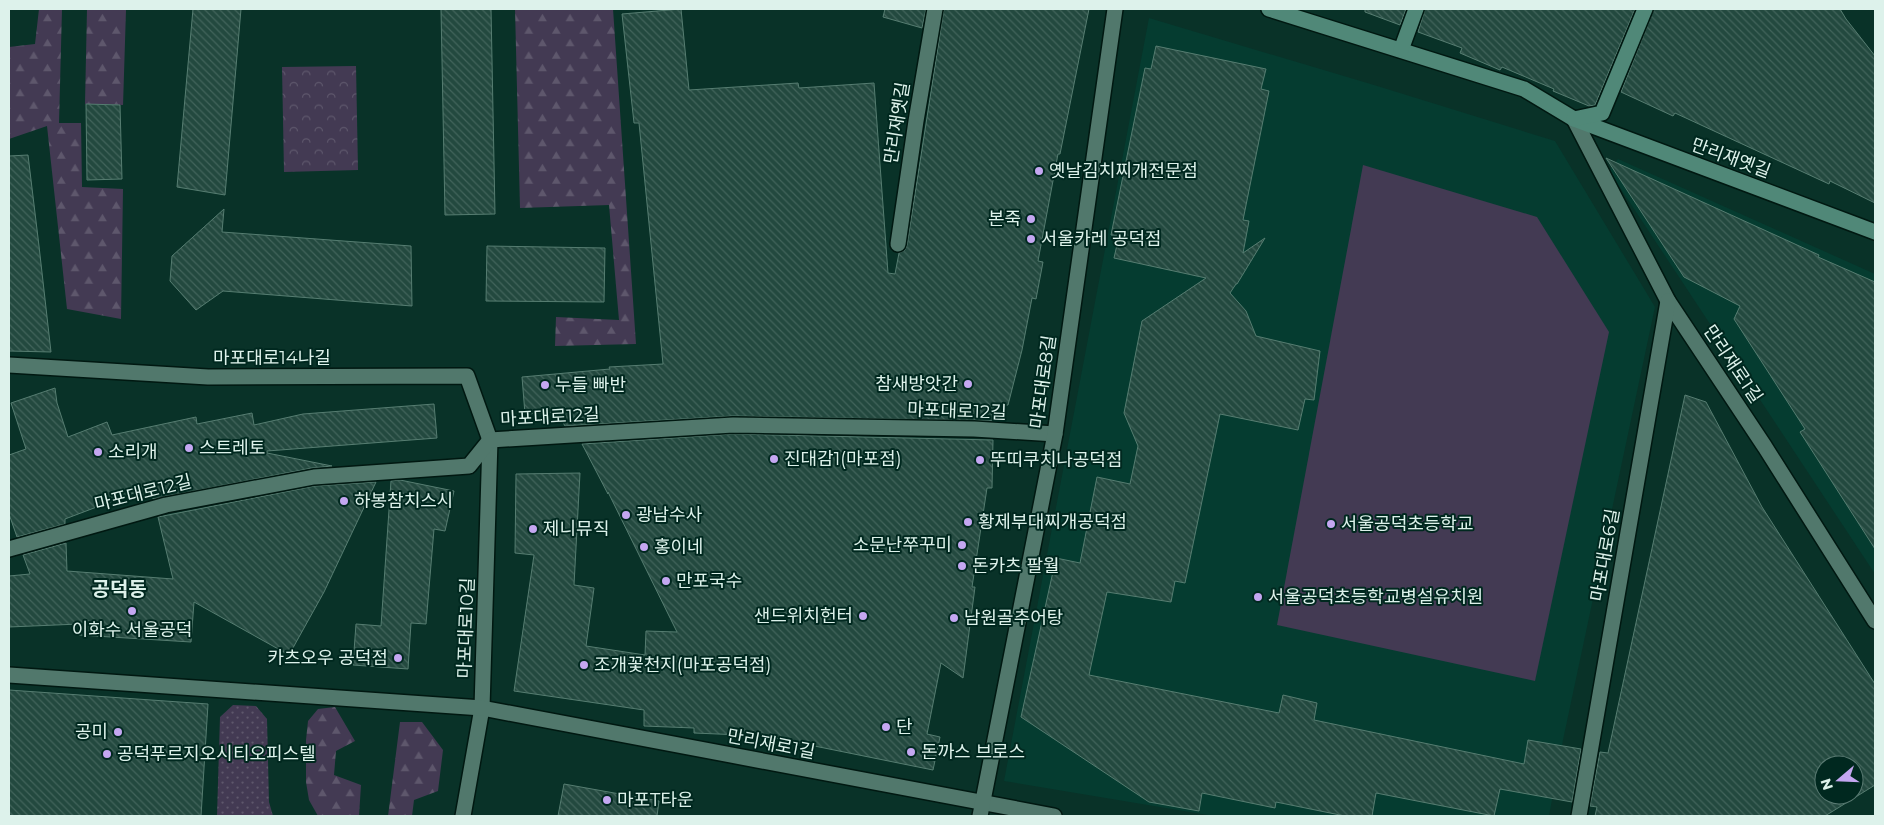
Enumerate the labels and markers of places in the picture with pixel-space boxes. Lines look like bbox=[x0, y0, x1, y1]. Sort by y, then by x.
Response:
place label: 옛날김치찌개전문점 bbox=[1049, 160, 1198, 182]
marker: 옛날김치찌개전문점 bbox=[1033, 165, 1045, 177]
place label: 본죽 bbox=[988, 208, 1021, 230]
marker: 본죽 bbox=[1025, 213, 1037, 225]
place label: 서울카레 공덕점 bbox=[1041, 228, 1162, 250]
marker: 서울카레 공덕점 bbox=[1025, 233, 1037, 245]
place label: 참새방앗간 bbox=[875, 373, 958, 395]
place label: 누들 빠반 bbox=[555, 374, 626, 396]
marker: 참새방앗간 bbox=[962, 378, 974, 390]
marker: 누들 빠반 bbox=[539, 379, 551, 391]
place label: 스트레토 bbox=[199, 437, 265, 459]
place label: 소리개 bbox=[108, 441, 158, 463]
marker: 스트레토 bbox=[183, 442, 195, 454]
marker: 소리개 bbox=[92, 446, 104, 458]
place label: 진대감1(마포점) bbox=[784, 448, 902, 470]
place label: 뚜띠쿠치나공덕점 bbox=[990, 449, 1122, 471]
marker: 진대감1(마포점) bbox=[768, 453, 780, 465]
marker: 뚜띠쿠치나공덕점 bbox=[974, 454, 986, 466]
place label: 하봉참치스시 bbox=[354, 490, 453, 512]
marker: 하봉참치스시 bbox=[338, 495, 350, 507]
place label: 광남수사 bbox=[636, 504, 703, 526]
marker: 광남수사 bbox=[620, 509, 632, 521]
place label: 황제부대찌개공덕점 bbox=[978, 511, 1127, 533]
place label: 서울공덕초등학교 bbox=[1341, 513, 1473, 535]
marker: 황제부대찌개공덕점 bbox=[962, 516, 974, 528]
place label: 제니뮤직 bbox=[543, 518, 609, 540]
marker: 서울공덕초등학교 bbox=[1325, 518, 1337, 530]
marker: 제니뮤직 bbox=[527, 523, 539, 535]
place label: 소문난쭈꾸미 bbox=[853, 534, 952, 556]
place label: 홍이네 bbox=[654, 536, 704, 558]
marker: 소문난쭈꾸미 bbox=[956, 539, 968, 551]
marker: 홍이네 bbox=[638, 541, 650, 553]
place label: 돈카츠 팔월 bbox=[972, 555, 1060, 577]
marker: 돈카츠 팔월 bbox=[956, 560, 968, 572]
place label: 만포국수 bbox=[676, 570, 742, 592]
marker: 만포국수 bbox=[660, 575, 672, 587]
place label: 서울공덕초등학교병설유치원 bbox=[1268, 586, 1483, 608]
marker: 서울공덕초등학교병설유치원 bbox=[1252, 591, 1264, 603]
marker: 이화수 서울공덕 bbox=[126, 605, 138, 617]
place label: 샌드위치헌터 bbox=[754, 605, 853, 627]
place label: 남원골추어탕 bbox=[964, 607, 1063, 629]
marker: 샌드위치헌터 bbox=[857, 610, 869, 622]
marker: 남원골추어탕 bbox=[948, 612, 960, 624]
place label: 이화수 서울공덕 bbox=[72, 619, 192, 641]
place label: 카츠오우 공덕점 bbox=[267, 647, 388, 669]
marker: 카츠오우 공덕점 bbox=[392, 652, 404, 664]
place label: 조개꽃천지(마포공덕점) bbox=[594, 654, 771, 676]
marker: 조개꽃천지(마포공덕점) bbox=[578, 659, 590, 671]
place label: 단 bbox=[896, 716, 913, 738]
place label: 공미 bbox=[75, 721, 108, 743]
marker: 단 bbox=[880, 721, 892, 733]
marker: 공미 bbox=[112, 726, 124, 738]
place label: 돈까스 브로스 bbox=[921, 741, 1025, 763]
place label: 공덕푸르지오시티오피스텔 bbox=[117, 743, 316, 765]
marker: 돈까스 브로스 bbox=[905, 746, 917, 758]
marker: 공덕푸르지오시티오피스텔 bbox=[101, 748, 113, 760]
place label: 마포T타운 bbox=[617, 789, 694, 811]
marker: 마포T타운 bbox=[601, 794, 613, 806]

